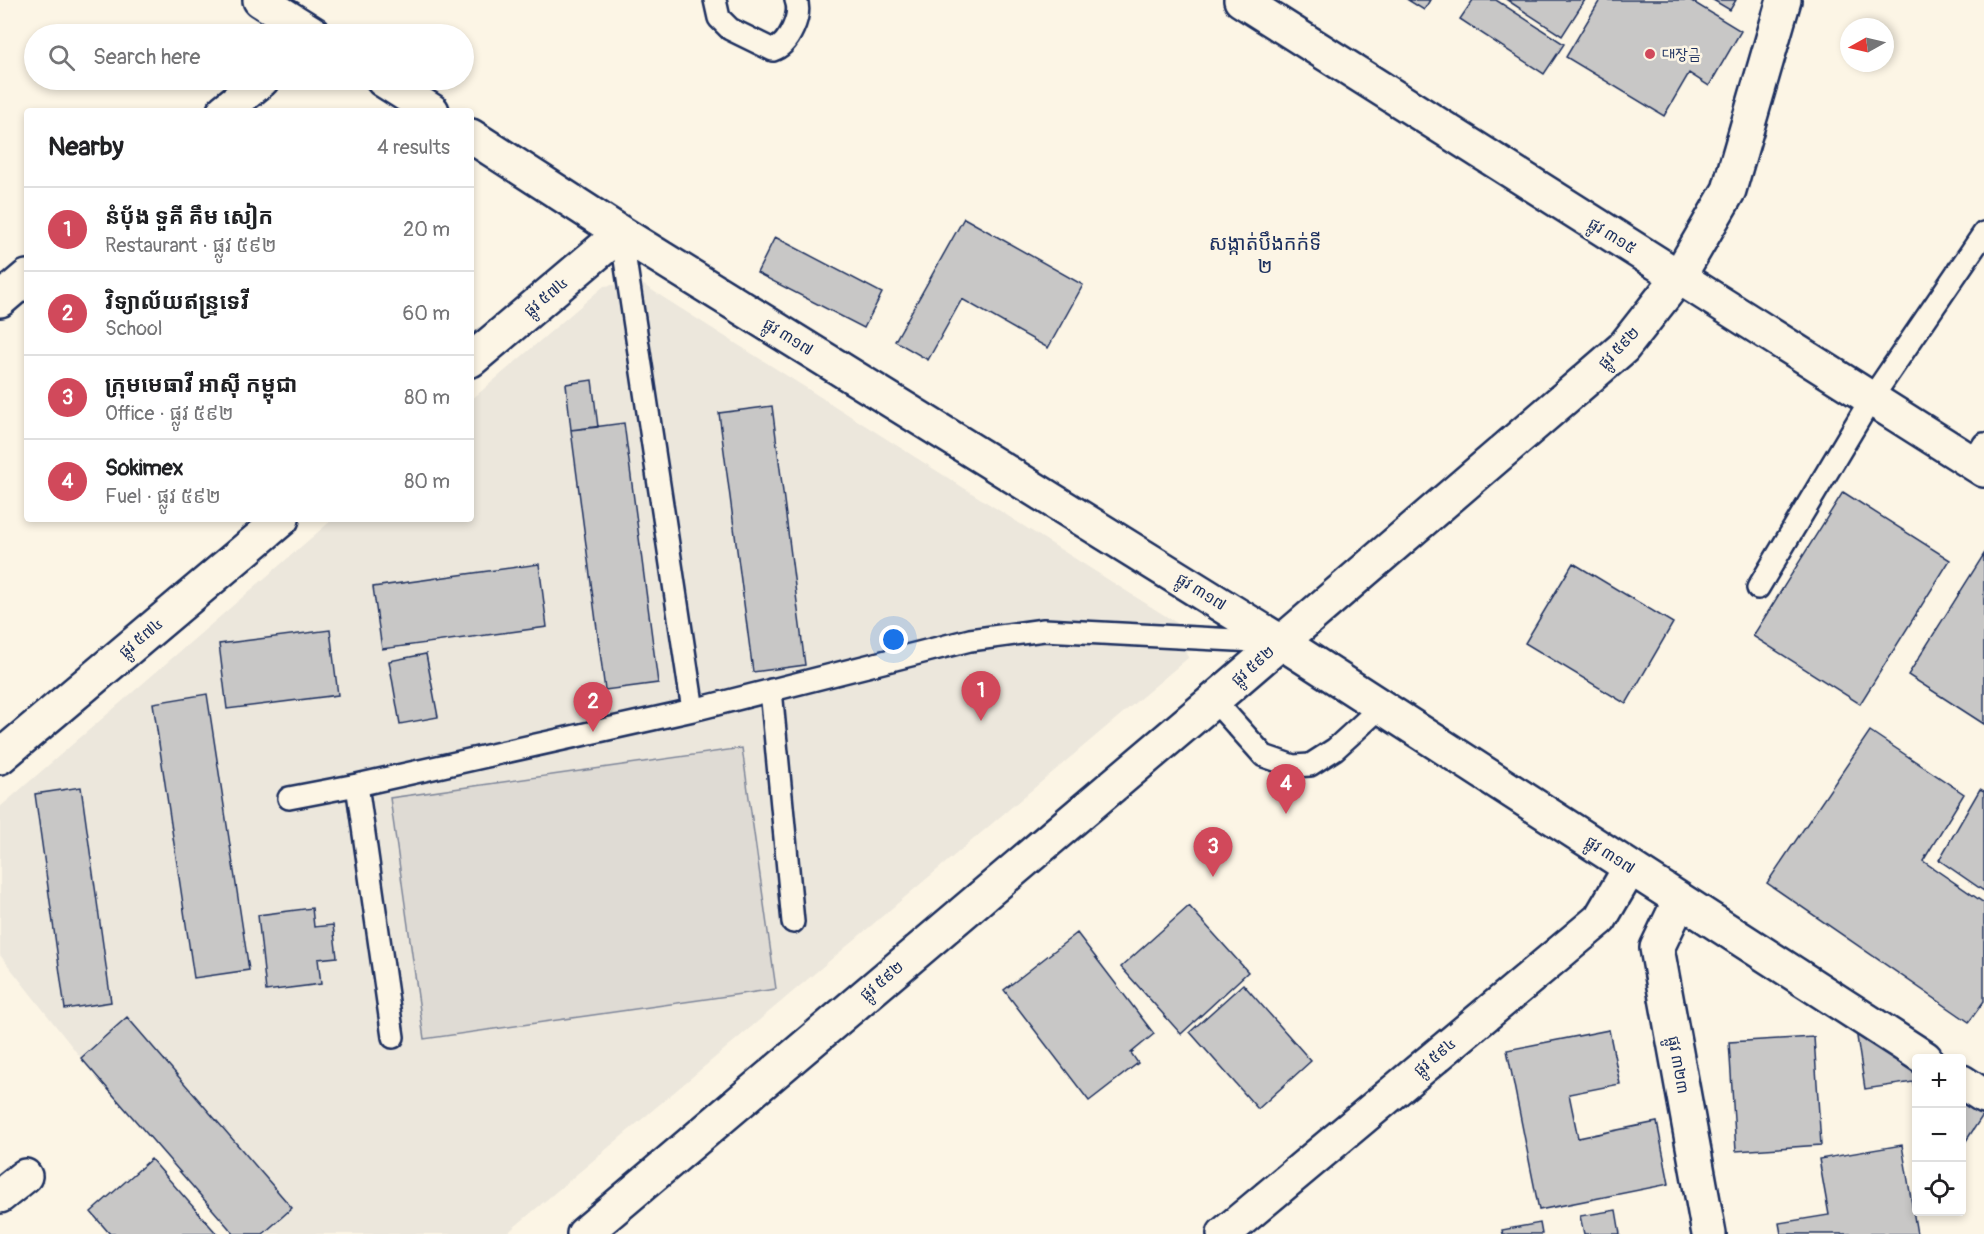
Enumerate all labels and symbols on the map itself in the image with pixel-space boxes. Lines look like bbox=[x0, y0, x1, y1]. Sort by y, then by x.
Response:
north arrow bbox=[1840, 18, 1894, 72]
place label: 대장금 bbox=[1662, 44, 1701, 64]
marker: 대장금 bbox=[1643, 47, 1657, 61]
street label: ផ្លូវ ៣១៥ bbox=[1582, 213, 1640, 262]
district label: សង្កាត់បឹងកក់ទី ២ bbox=[1209, 231, 1321, 279]
street label: ផ្លូវ ៥៧៤ bbox=[520, 273, 575, 324]
street label: ផ្លូវ ៣១៧ bbox=[757, 314, 817, 363]
street label: ផ្លូវ ៥៩២ bbox=[1594, 323, 1647, 376]
street label: ផ្លូវ ៣១៧ bbox=[1170, 569, 1230, 618]
street label: ផ្លូវ ៥៧៤ bbox=[115, 614, 170, 665]
your location bbox=[879, 625, 908, 654]
street label: ផ្លូវ ៥៩២ bbox=[1227, 642, 1281, 693]
pin: 1 bbox=[962, 672, 1000, 721]
pin: 2 bbox=[574, 682, 612, 732]
pin: 4 bbox=[1266, 764, 1306, 814]
pin: 3 bbox=[1194, 828, 1232, 877]
street label: ផ្លូវ ៣១៧ bbox=[1579, 832, 1639, 882]
street label: ផ្លូវ ៥៩២ bbox=[856, 957, 910, 1008]
street label: ផ្លូវ ៥៩៤ bbox=[1410, 1033, 1463, 1083]
street label: ផ្លូវ ៣២៣ bbox=[1659, 1034, 1693, 1096]

